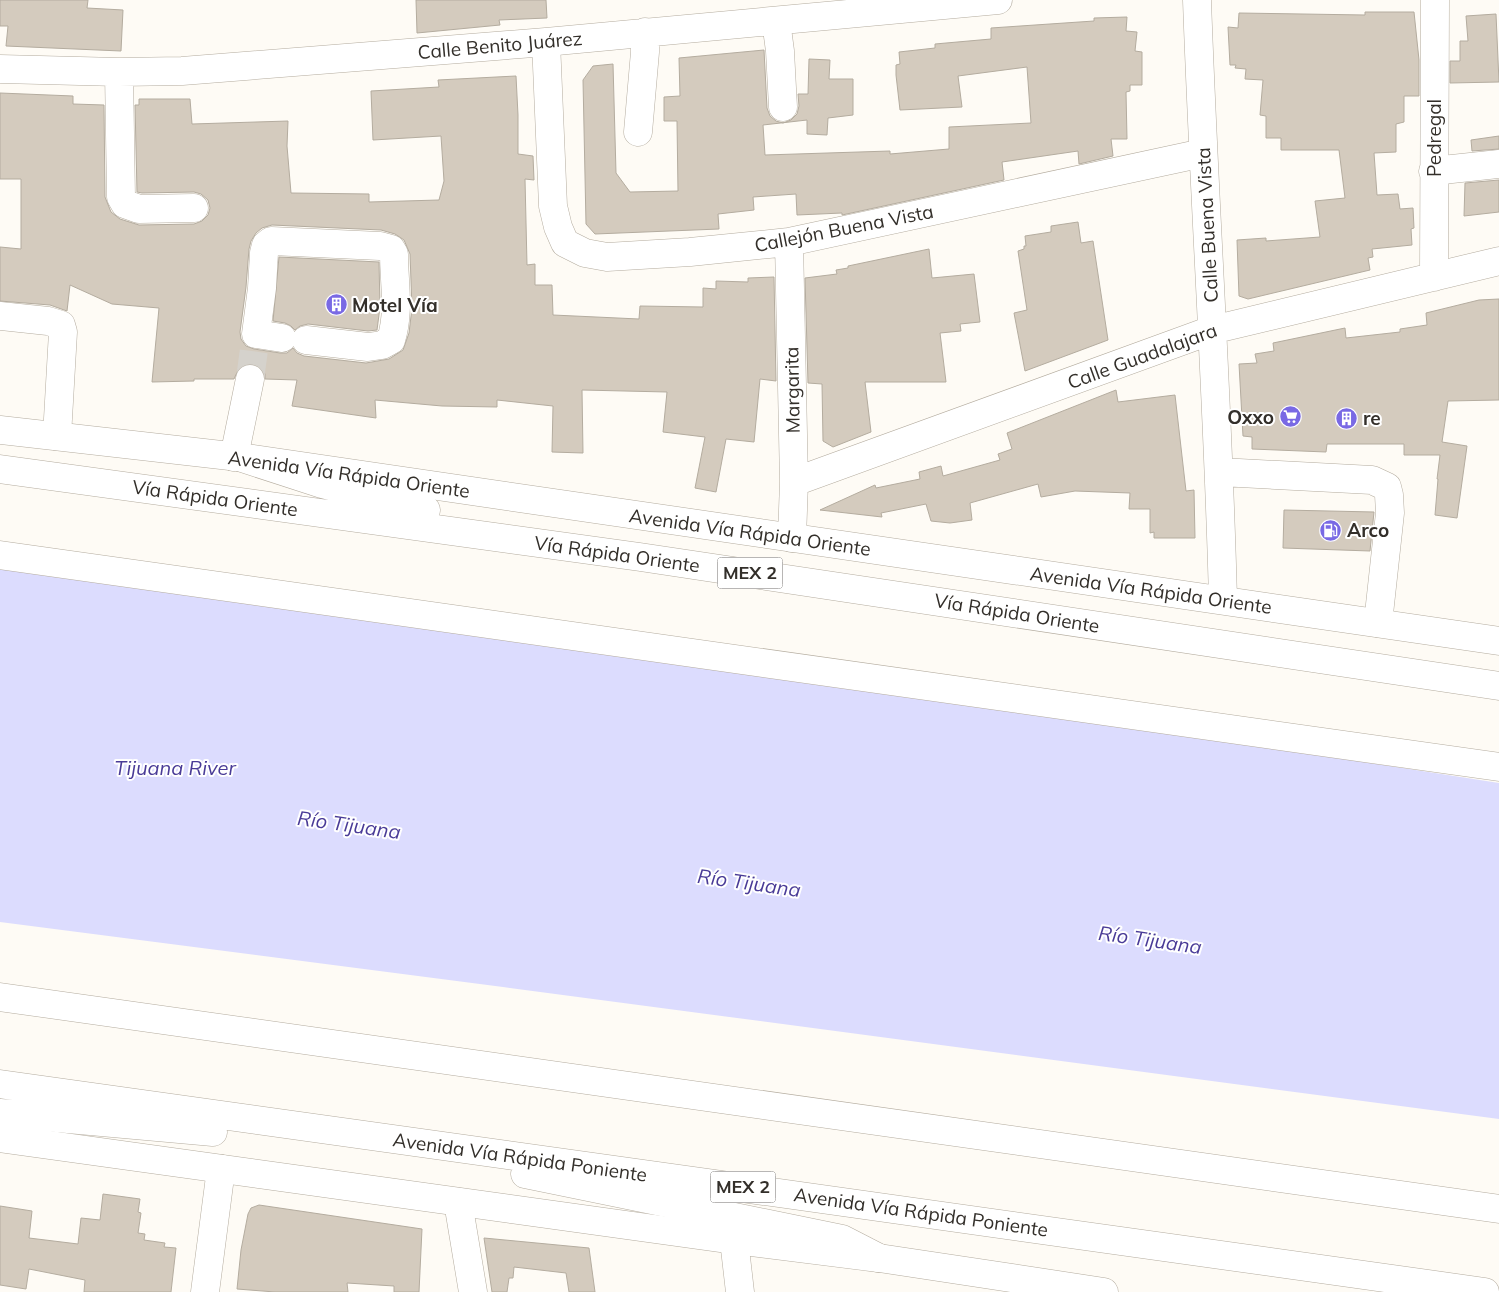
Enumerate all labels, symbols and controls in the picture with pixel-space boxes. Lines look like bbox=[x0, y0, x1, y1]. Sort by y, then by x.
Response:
street label: Calle Benito Juárez bbox=[417, 26, 583, 64]
street label: Pedregal bbox=[1422, 99, 1446, 177]
street label: Calle Buena Vista bbox=[1191, 147, 1223, 303]
street label: Callejón Buena Vista bbox=[752, 199, 936, 257]
building icon: Motel Vía bbox=[324, 293, 348, 317]
place label: Motel Vía bbox=[352, 293, 438, 317]
street label: Calle Guadalajara bbox=[1064, 318, 1220, 394]
street label: Margarita bbox=[779, 346, 805, 434]
place label: Oxxo bbox=[1227, 405, 1274, 429]
supermarket icon: Oxxo bbox=[1278, 405, 1302, 429]
building icon: re bbox=[1335, 406, 1359, 430]
place label: re bbox=[1363, 406, 1381, 430]
street label: Avenida Vía Rápida Oriente bbox=[227, 445, 471, 503]
street label: Vía Rápida Oriente bbox=[131, 475, 299, 521]
street label: Avenida Vía Rápida Oriente bbox=[628, 503, 872, 561]
fuel station icon: Arco bbox=[1319, 518, 1343, 542]
place label: Arco bbox=[1347, 518, 1389, 542]
street label: Vía Rápida Oriente bbox=[533, 531, 701, 577]
road number: MEX 2 bbox=[718, 558, 782, 588]
street label: Avenida Vía Rápida Oriente bbox=[1029, 561, 1273, 619]
street label: Vía Rápida Oriente bbox=[933, 588, 1101, 638]
water label: Tijuana River bbox=[114, 755, 236, 780]
water label: Río Tijuana bbox=[296, 805, 402, 844]
water label: Río Tijuana bbox=[696, 863, 802, 902]
water label: Río Tijuana bbox=[1097, 920, 1203, 959]
street label: Avenida Vía Rápida Poniente bbox=[391, 1127, 649, 1187]
road number: MEX 2 bbox=[710, 1172, 776, 1202]
street label: Avenida Vía Rápida Poniente bbox=[792, 1182, 1050, 1242]

